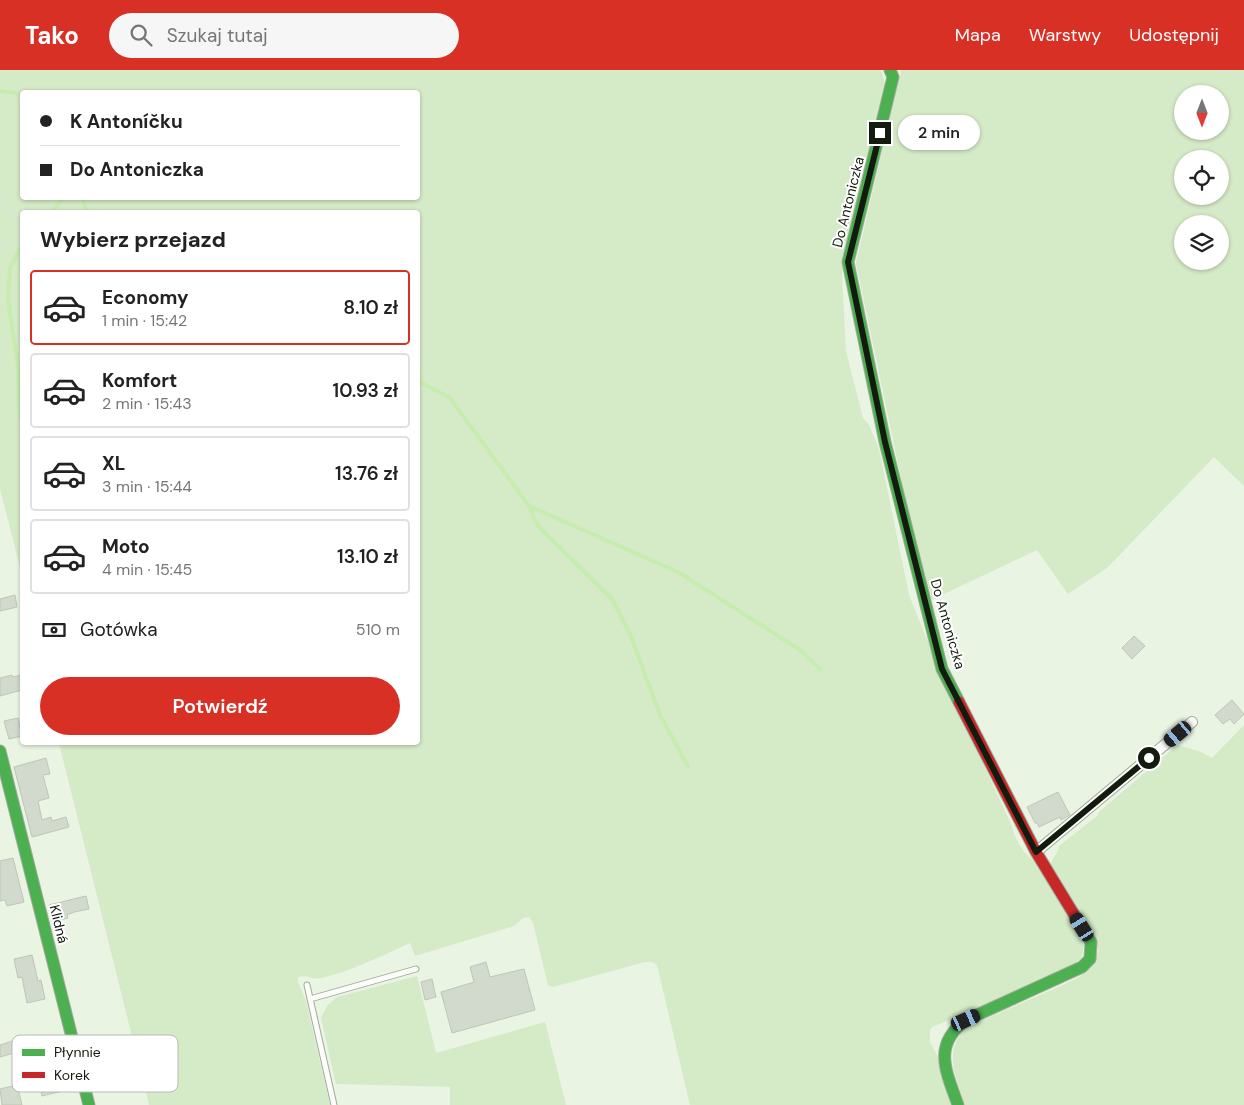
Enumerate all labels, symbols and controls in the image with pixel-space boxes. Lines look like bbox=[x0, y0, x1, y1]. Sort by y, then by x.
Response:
search box bbox=[109, 13, 459, 58]
text: Tako bbox=[25, 20, 79, 51]
icon: search bbox=[127, 21, 155, 49]
text: Szukaj tutaj bbox=[167, 23, 268, 48]
text: Mapa bbox=[955, 23, 1001, 47]
text: Warstwy bbox=[1029, 23, 1101, 47]
text: Udostępnij bbox=[1129, 23, 1219, 47]
north arrow bbox=[1174, 85, 1229, 140]
map controls bbox=[1174, 85, 1229, 270]
text: K Antoníčku bbox=[70, 109, 183, 134]
callout: 2 min bbox=[898, 116, 980, 150]
route end bbox=[869, 122, 891, 144]
text: 2 min bbox=[918, 122, 960, 143]
button: locate bbox=[1174, 150, 1229, 205]
street label: Do Antoniczka bbox=[828, 155, 868, 249]
text: Do Antoniczka bbox=[70, 157, 204, 182]
button: layers bbox=[1174, 215, 1229, 270]
text: Wybierz przejazd bbox=[40, 225, 226, 254]
icon: car bbox=[42, 285, 87, 330]
text: Economy bbox=[102, 285, 189, 310]
text: 8.10 zł bbox=[343, 295, 398, 320]
text: 1 min · 15:42 bbox=[102, 310, 187, 331]
icon: car bbox=[42, 368, 87, 413]
text: Komfort bbox=[102, 368, 177, 393]
text: 10.93 zł bbox=[333, 378, 398, 403]
text: 2 min · 15:43 bbox=[102, 393, 192, 414]
icon: car bbox=[42, 451, 87, 496]
text: XL bbox=[102, 451, 125, 476]
text: 13.76 zł bbox=[335, 461, 398, 486]
text: 3 min · 15:44 bbox=[102, 476, 192, 497]
icon: car bbox=[42, 534, 87, 579]
text: Moto bbox=[102, 534, 150, 559]
text: 13.10 zł bbox=[337, 544, 398, 569]
text: 4 min · 15:45 bbox=[102, 559, 192, 580]
street label: Do Antoniczka bbox=[927, 577, 969, 671]
icon: cash bbox=[40, 616, 68, 644]
text: Gotówka bbox=[80, 617, 158, 642]
text: 510 m bbox=[356, 619, 400, 640]
button: Potwierdź bbox=[40, 677, 400, 735]
car bbox=[1161, 719, 1194, 749]
route start bbox=[1138, 747, 1160, 769]
street label: Klidná bbox=[46, 903, 72, 945]
car bbox=[1067, 910, 1096, 944]
car bbox=[949, 1007, 982, 1033]
legend bbox=[12, 1035, 178, 1092]
text: Płynnie bbox=[54, 1043, 101, 1061]
text: Korek bbox=[54, 1066, 90, 1084]

